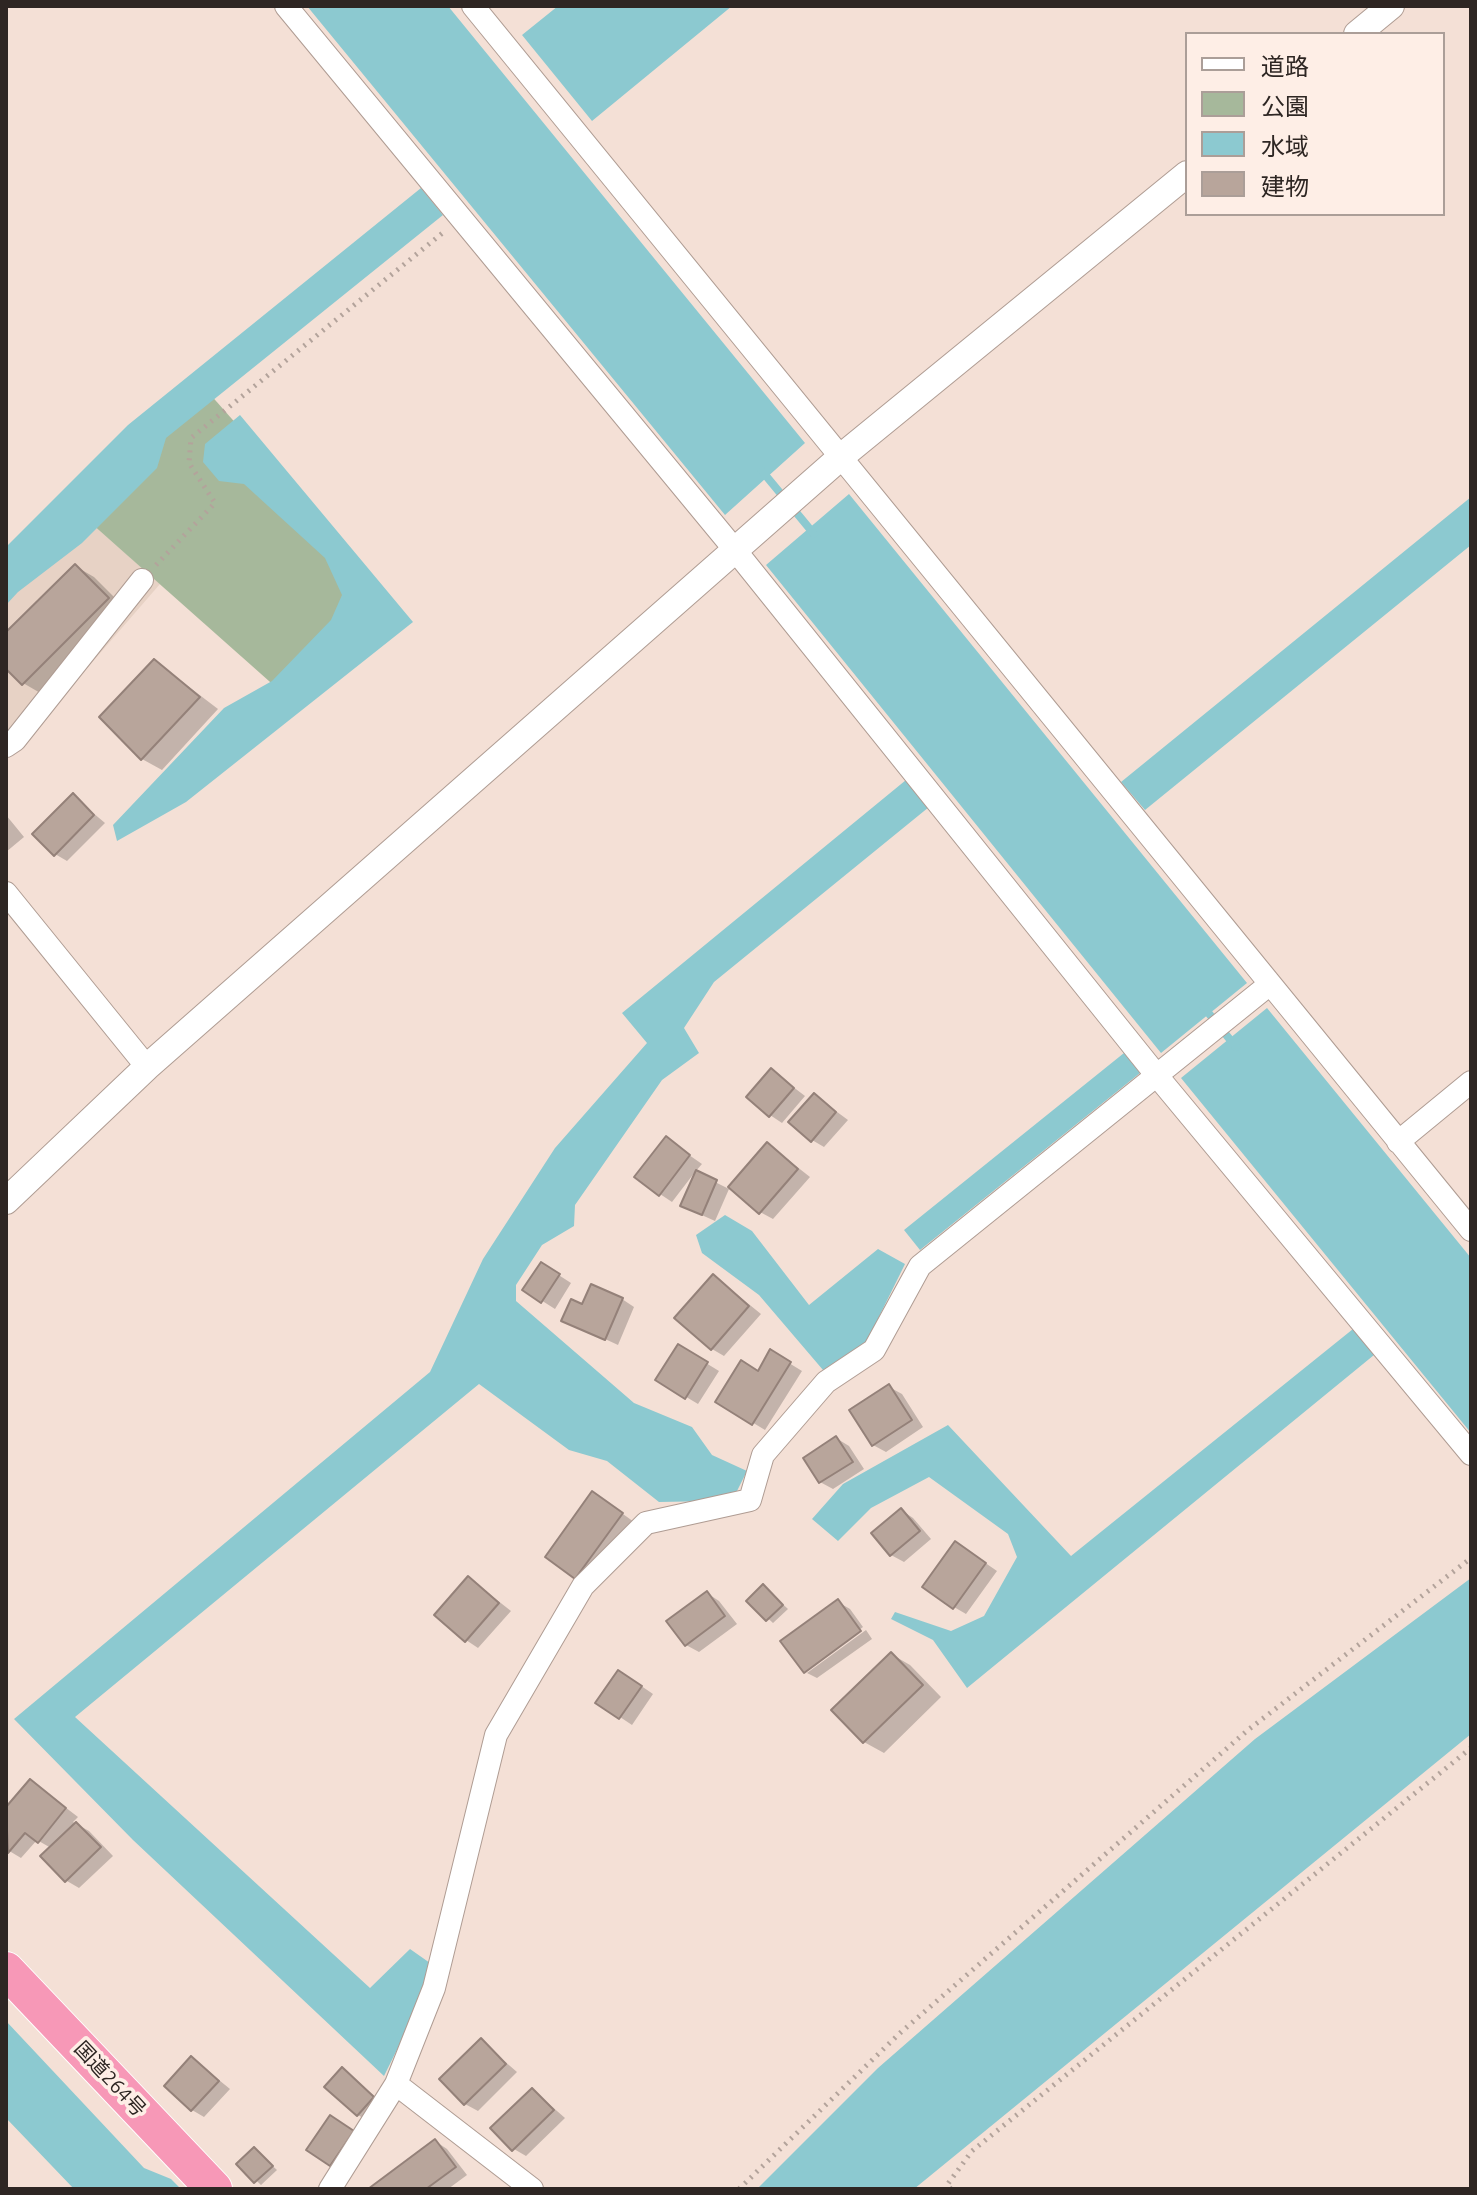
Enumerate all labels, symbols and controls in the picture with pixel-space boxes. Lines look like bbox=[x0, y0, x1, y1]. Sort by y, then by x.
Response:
legend bbox=[1185, 32, 1445, 216]
text: 道路 bbox=[1261, 53, 1309, 80]
text: 公園 bbox=[1261, 93, 1309, 120]
text: 水域 bbox=[1261, 133, 1309, 160]
text: 建物 bbox=[1261, 173, 1309, 200]
street label: 国道264号 bbox=[69, 2037, 151, 2121]

